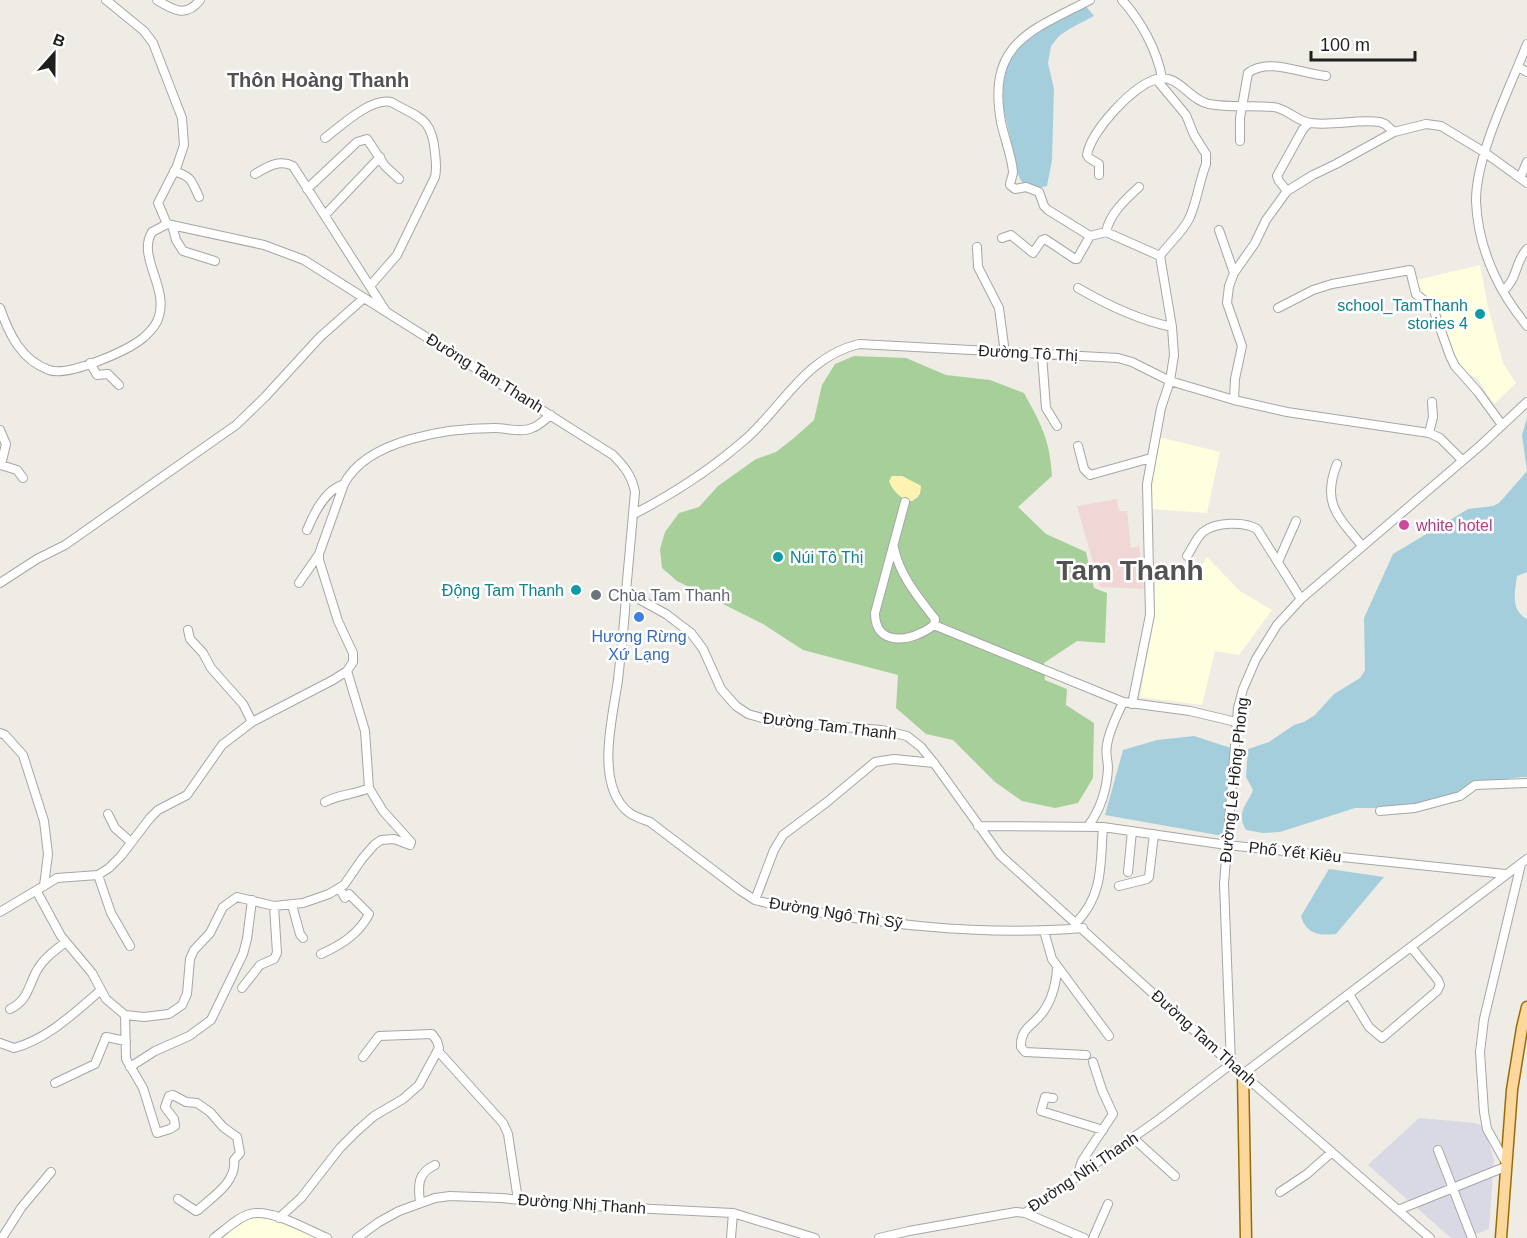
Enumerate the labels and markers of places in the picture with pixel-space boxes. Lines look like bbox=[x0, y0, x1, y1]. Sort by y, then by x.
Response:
place label: school_TamThanh stories 4 bbox=[1337, 297, 1468, 332]
marker: school_TamThanh stories 4 bbox=[1473, 307, 1487, 321]
place label: white hotel bbox=[1415, 517, 1493, 534]
marker: white hotel bbox=[1397, 518, 1411, 532]
place label: Núi Tô Thị bbox=[790, 549, 863, 566]
marker: Núi Tô Thị bbox=[771, 550, 785, 564]
place label: Động Tam Thanh bbox=[442, 582, 564, 599]
marker: Động Tam Thanh bbox=[569, 583, 583, 597]
place label: Chùa Tam Thanh bbox=[608, 587, 730, 604]
marker: Chùa Tam Thanh bbox=[589, 588, 603, 602]
marker: Hương Rừng Xứ Lạng bbox=[632, 610, 646, 624]
place label: Hương Rừng Xứ Lạng bbox=[591, 628, 687, 663]

